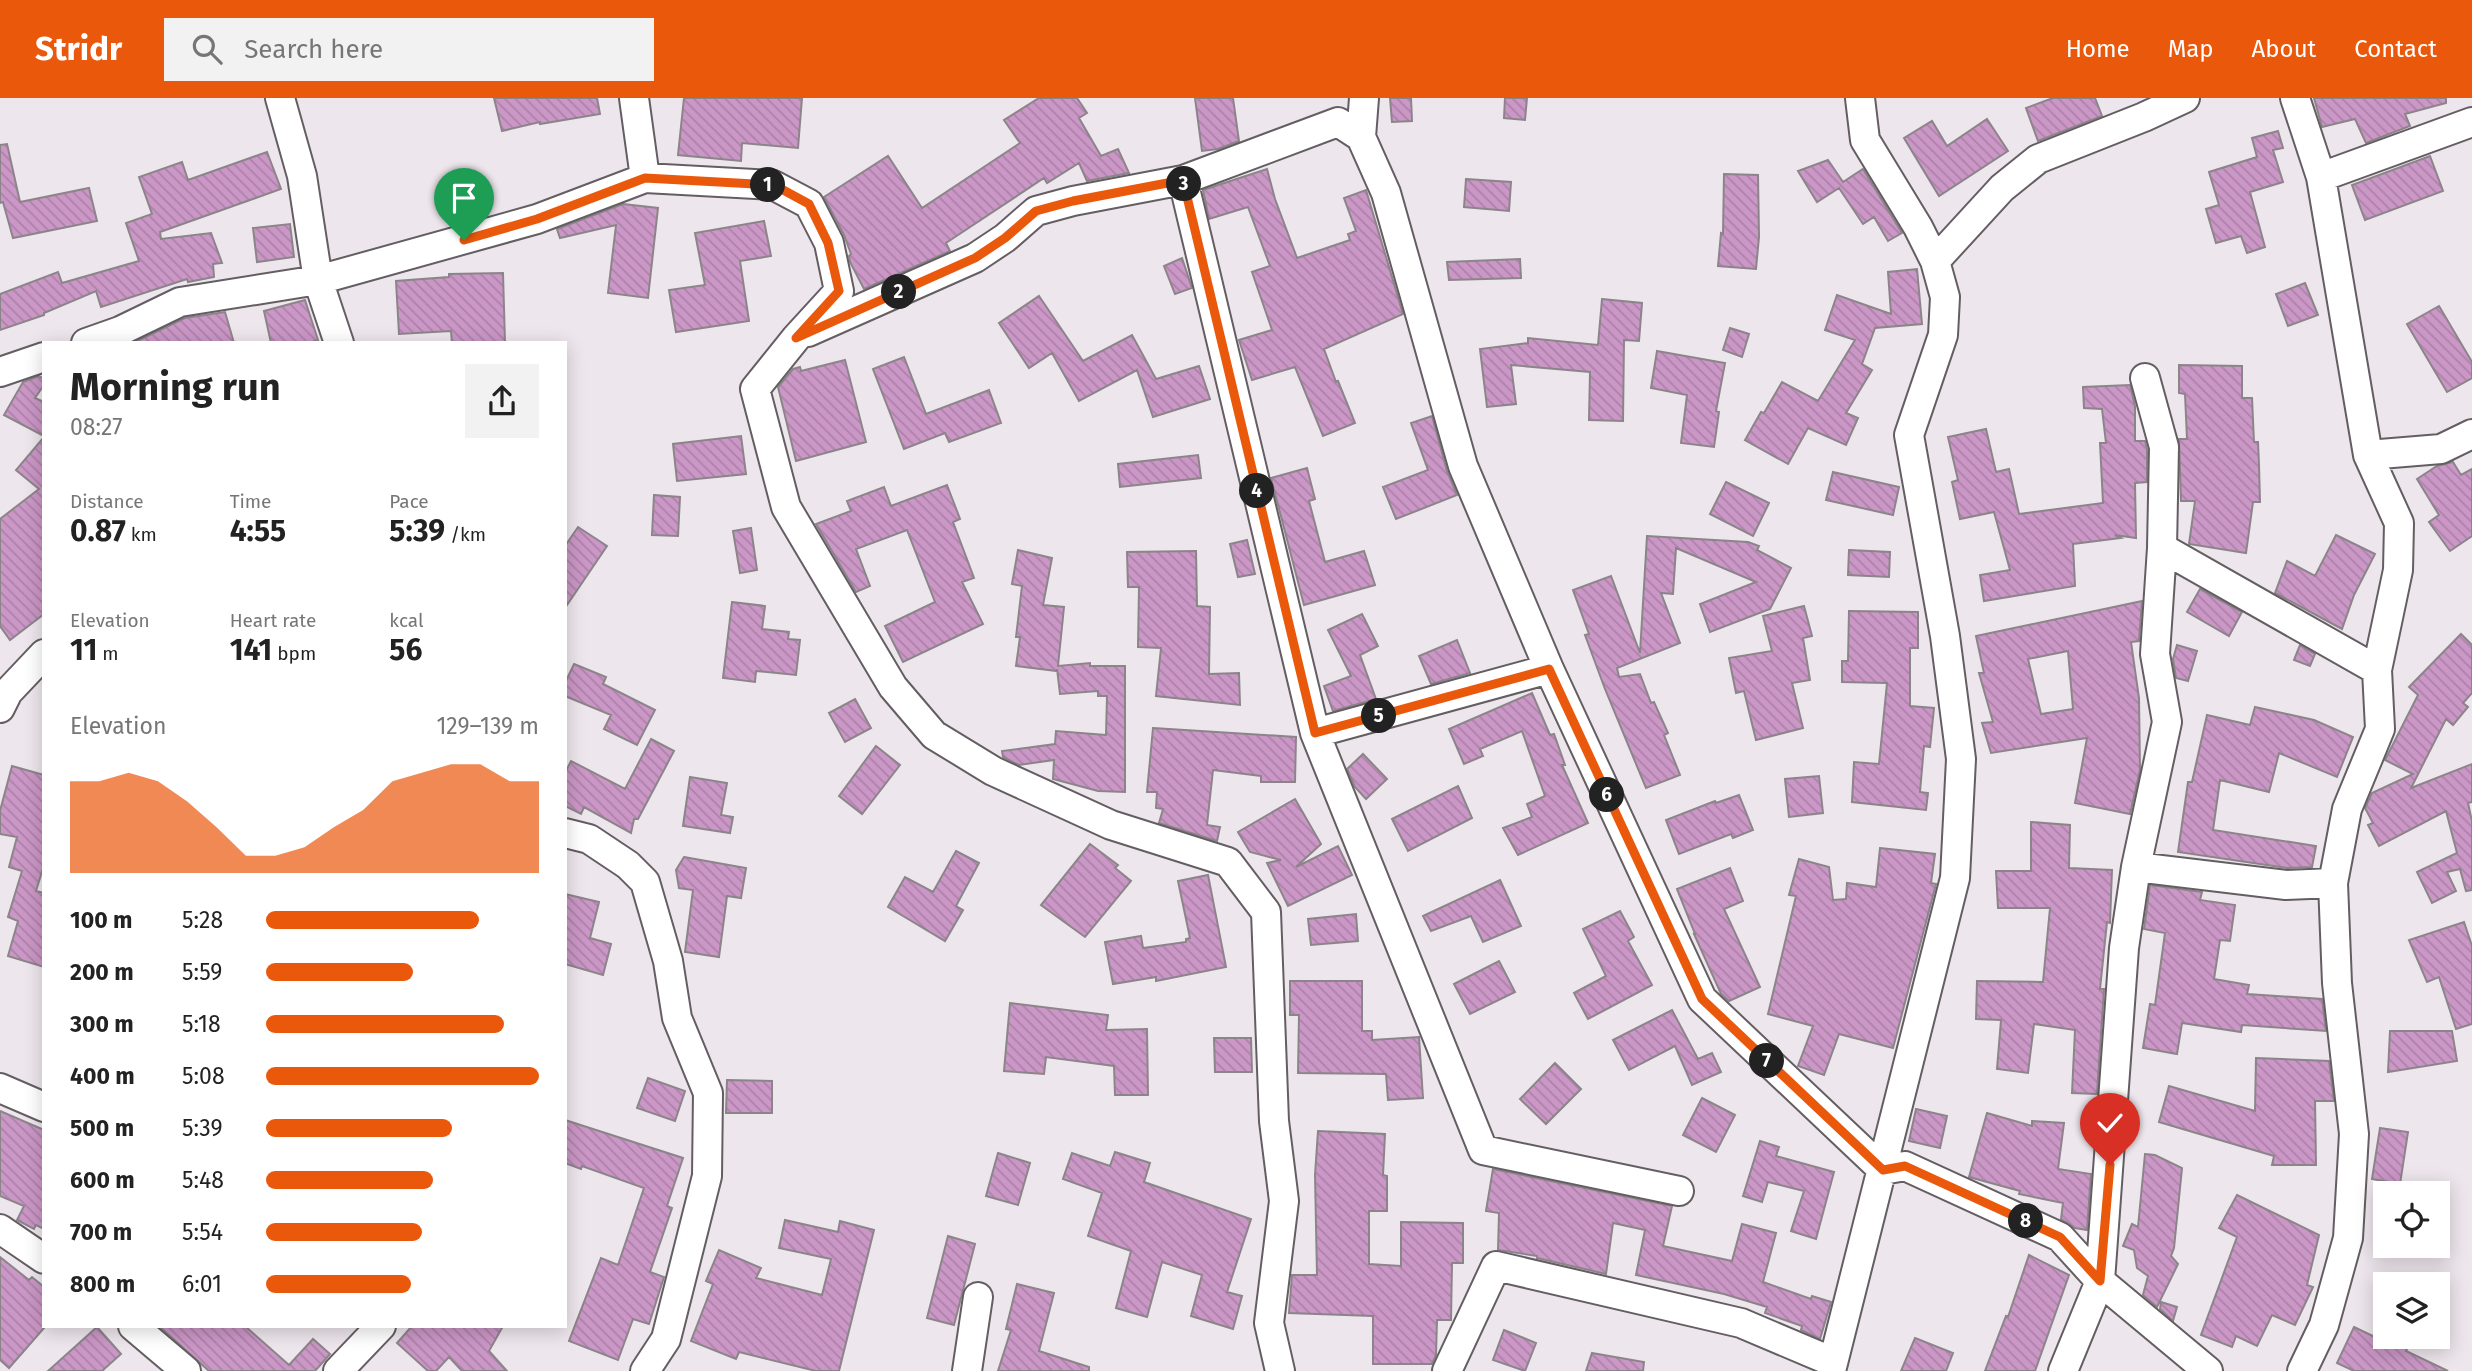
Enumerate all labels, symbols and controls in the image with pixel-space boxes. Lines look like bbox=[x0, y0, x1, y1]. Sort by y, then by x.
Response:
search box bbox=[164, 18, 654, 81]
text: Stridr bbox=[35, 29, 122, 69]
icon: search bbox=[188, 30, 226, 68]
text: Search here bbox=[244, 34, 383, 65]
text: Home bbox=[2066, 35, 2130, 63]
text: Map bbox=[2168, 35, 2214, 63]
text: About bbox=[2252, 35, 2316, 63]
text: Contact bbox=[2354, 35, 2437, 63]
pin: 3 bbox=[1166, 166, 1202, 202]
pin bbox=[434, 168, 494, 240]
pin: 1 bbox=[750, 168, 786, 202]
text: 3 bbox=[1179, 172, 1188, 195]
text: 1 bbox=[763, 173, 772, 196]
icon: arrive bbox=[445, 179, 483, 217]
pin: 2 bbox=[881, 274, 916, 310]
text: 2 bbox=[894, 280, 903, 303]
text: Morning run bbox=[70, 364, 281, 410]
button: share bbox=[465, 364, 539, 438]
text: 08:27 bbox=[70, 413, 122, 441]
pin: 4 bbox=[1240, 474, 1274, 508]
text: 4 bbox=[1251, 479, 1262, 502]
text: Distance bbox=[70, 490, 144, 513]
text: Time bbox=[230, 490, 271, 513]
text: Pace bbox=[389, 490, 429, 513]
text: 0.87 bbox=[70, 513, 126, 549]
text: 4:55 bbox=[230, 513, 286, 549]
text: 5:39 bbox=[389, 513, 445, 549]
text: km bbox=[126, 523, 157, 546]
text: /km bbox=[445, 523, 486, 546]
text: Elevation bbox=[70, 609, 150, 632]
text: Heart rate bbox=[230, 609, 316, 632]
text: kcal bbox=[389, 609, 424, 632]
text: 11 bbox=[70, 632, 97, 668]
text: 141 bbox=[230, 632, 272, 668]
text: 56 bbox=[389, 632, 422, 668]
text: m bbox=[97, 642, 119, 665]
text: bpm bbox=[272, 642, 316, 665]
pin: 5 bbox=[1362, 698, 1396, 734]
text: 5 bbox=[1373, 704, 1384, 727]
text: Elevation bbox=[70, 712, 166, 740]
text: 129–139 m bbox=[436, 712, 539, 740]
pin: 6 bbox=[1590, 778, 1624, 812]
text: 6 bbox=[1601, 783, 1612, 806]
text: 100 m bbox=[70, 906, 132, 934]
text: 5:28 bbox=[182, 906, 223, 934]
text: 200 m bbox=[70, 958, 134, 986]
text: 5:59 bbox=[182, 958, 222, 986]
text: 300 m bbox=[70, 1010, 134, 1038]
text: 5:18 bbox=[182, 1010, 221, 1038]
pin: 7 bbox=[1750, 1044, 1784, 1079]
text: 7 bbox=[1762, 1049, 1771, 1072]
text: 400 m bbox=[70, 1062, 135, 1090]
text: 5:08 bbox=[182, 1062, 225, 1090]
pin bbox=[2080, 1093, 2140, 1165]
icon: check bbox=[2091, 1104, 2129, 1142]
text: 500 m bbox=[70, 1114, 134, 1142]
text: 5:39 bbox=[182, 1114, 223, 1142]
text: 600 m bbox=[70, 1166, 135, 1194]
text: 5:48 bbox=[182, 1166, 224, 1194]
map controls bbox=[2373, 1181, 2450, 1349]
button: locate bbox=[2373, 1181, 2450, 1258]
pin: 8 bbox=[2008, 1204, 2044, 1238]
text: 8 bbox=[2020, 1209, 2031, 1232]
text: 700 m bbox=[70, 1218, 132, 1246]
text: 5:54 bbox=[182, 1218, 223, 1246]
text: 800 m bbox=[70, 1270, 135, 1298]
text: 6:01 bbox=[182, 1270, 222, 1298]
button: layers bbox=[2373, 1272, 2450, 1349]

